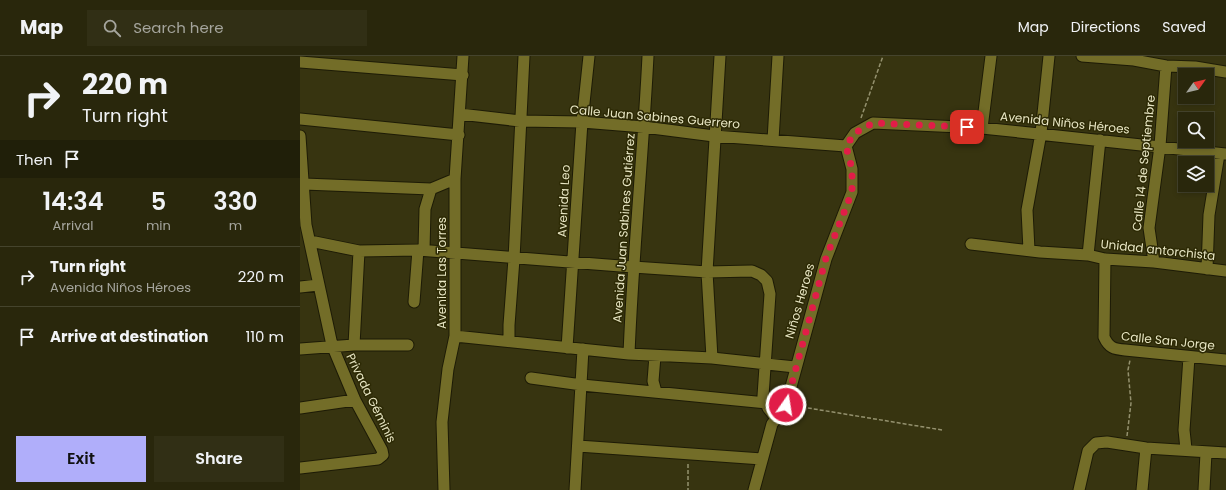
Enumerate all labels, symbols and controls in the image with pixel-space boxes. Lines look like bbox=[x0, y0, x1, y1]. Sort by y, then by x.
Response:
search box bbox=[87, 10, 367, 46]
text: Map bbox=[20, 14, 63, 41]
icon: search bbox=[101, 17, 123, 39]
text: Search here bbox=[133, 17, 224, 38]
text: Map bbox=[1018, 17, 1049, 37]
text: Directions bbox=[1071, 17, 1140, 37]
text: Saved bbox=[1162, 17, 1206, 37]
text: 220 m bbox=[82, 65, 168, 104]
north arrow bbox=[1178, 68, 1214, 104]
map controls bbox=[1178, 68, 1214, 192]
icon: right bbox=[16, 72, 68, 124]
street label: Calle 14 de Septiembre bbox=[1128, 94, 1159, 232]
street label: Calle Juan Sabines Guerrero bbox=[569, 101, 741, 132]
text: Turn right bbox=[82, 103, 168, 128]
street label: Avenida Niños Héroes bbox=[999, 107, 1131, 138]
pin bbox=[950, 110, 984, 144]
button: search bbox=[1178, 112, 1214, 148]
icon: arrive bbox=[956, 116, 978, 138]
street label: Avenida Juan Sabines Gutiérrez bbox=[608, 133, 639, 323]
icon: arrive bbox=[61, 148, 83, 170]
text: Then bbox=[16, 149, 53, 170]
button: layers bbox=[1178, 156, 1214, 192]
street label: Avenida Leo bbox=[553, 164, 574, 238]
text: 14:34 bbox=[42, 185, 104, 218]
text: 5 bbox=[151, 185, 166, 218]
text: 330 bbox=[213, 185, 258, 218]
text: Arrival bbox=[53, 216, 93, 235]
text: min bbox=[146, 216, 171, 235]
text: m bbox=[229, 216, 242, 235]
street label: Avenida Las Torres bbox=[433, 217, 450, 329]
street label: Unidad antorchista bbox=[1100, 235, 1216, 264]
text: Turn right bbox=[50, 256, 126, 277]
street label: Niños Heroes bbox=[781, 261, 818, 341]
icon: right bbox=[16, 266, 38, 288]
text: 220 m bbox=[238, 266, 284, 287]
text: Avenida Niños Héroes bbox=[50, 278, 191, 297]
icon: arrive bbox=[16, 326, 38, 348]
text: Arrive at destination bbox=[50, 326, 208, 347]
text: 110 m bbox=[246, 326, 284, 347]
street label: Calle San Jorge bbox=[1120, 327, 1216, 354]
street label: Privada Géminis bbox=[342, 350, 400, 445]
position arrow bbox=[765, 384, 807, 426]
button: Exit bbox=[16, 436, 146, 482]
button: Share bbox=[154, 436, 284, 482]

